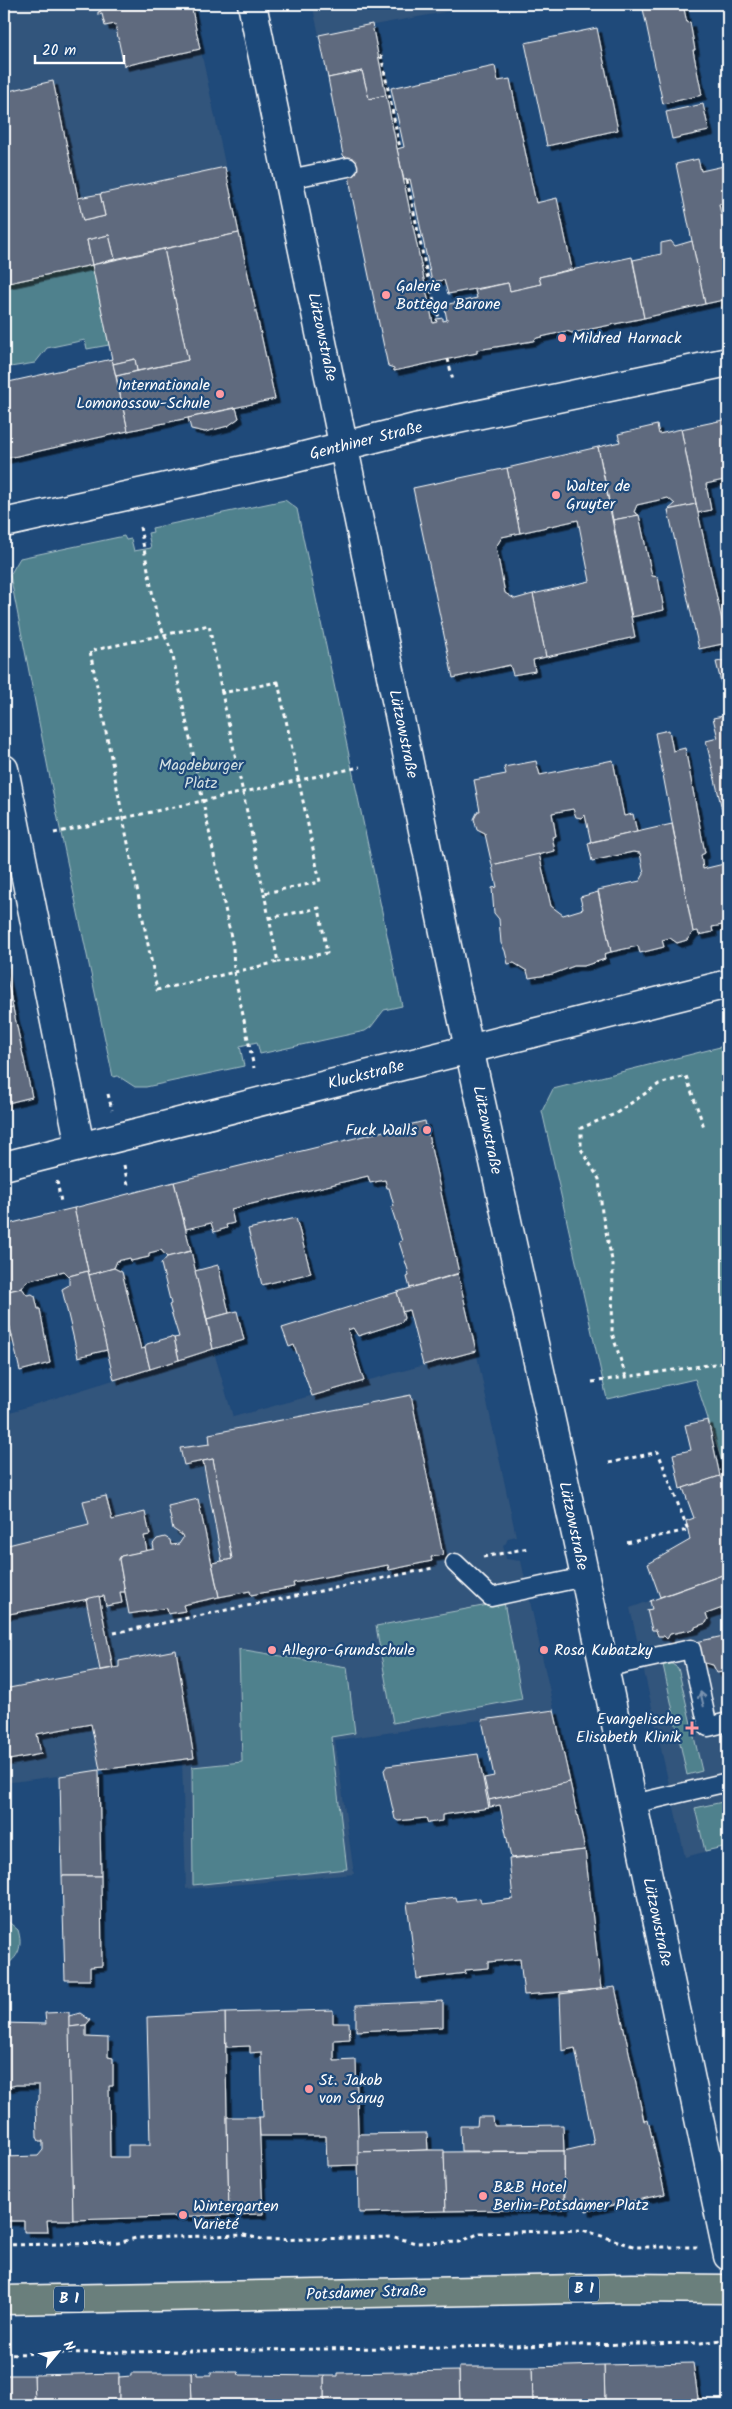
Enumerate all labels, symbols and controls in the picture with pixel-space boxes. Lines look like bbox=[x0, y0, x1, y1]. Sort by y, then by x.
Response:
scale bar bbox=[35, 32, 124, 64]
text: 20 m bbox=[42, 39, 76, 63]
place label: Galerie Bottega Barone bbox=[396, 274, 501, 317]
marker: Galerie Bottega Barone bbox=[380, 289, 392, 301]
street label: Lützowstraße bbox=[300, 290, 344, 384]
place label: Mildred Harnack bbox=[572, 326, 682, 351]
marker: Mildred Harnack bbox=[556, 332, 568, 344]
place label: Internationale Lomonossow-Schule bbox=[76, 373, 210, 416]
marker: Internationale Lomonossow-Schule bbox=[214, 388, 226, 400]
street label: Genthiner Straße bbox=[307, 415, 425, 467]
place label: Walter de Gruyter bbox=[566, 474, 630, 517]
marker: Walter de Gruyter bbox=[550, 489, 562, 501]
street label: Lützowstraße bbox=[381, 687, 425, 781]
park label: Magdeburger Platz bbox=[159, 753, 245, 796]
street label: Kluckstraße bbox=[325, 1053, 407, 1097]
street label: Lützowstraße bbox=[465, 1083, 509, 1177]
place label: Fuck Walls bbox=[345, 1118, 417, 1143]
marker: Fuck Walls bbox=[421, 1124, 433, 1136]
street label: Lützowstraße bbox=[551, 1479, 595, 1573]
place label: Allegro-Grundschule bbox=[282, 1638, 415, 1663]
place label: Rosa Kubatzky bbox=[554, 1638, 653, 1663]
marker: Allegro-Grundschule bbox=[266, 1644, 278, 1656]
marker: Rosa Kubatzky bbox=[538, 1644, 550, 1656]
one-way arrow bbox=[697, 1691, 706, 1707]
place label: Evangelische Elisabeth Klinik bbox=[576, 1707, 681, 1750]
marker: Evangelische Elisabeth Klinik bbox=[685, 1721, 699, 1735]
street label: Lützowstraße bbox=[635, 1875, 679, 1969]
place label: St. Jakob von Sarug bbox=[319, 2068, 385, 2111]
marker: St. Jakob von Sarug bbox=[303, 2083, 315, 2095]
place label: B&B Hotel Berlin-Potsdamer Platz bbox=[493, 2175, 649, 2218]
marker: B&B Hotel Berlin-Potsdamer Platz bbox=[477, 2190, 489, 2202]
place label: Wintergarten Varieté bbox=[193, 2194, 279, 2237]
marker: Wintergarten Varieté bbox=[177, 2209, 189, 2221]
road number: B 1 bbox=[569, 2276, 599, 2302]
street label: Potsdamer Straße bbox=[306, 2278, 426, 2308]
road number: B 1 bbox=[54, 2286, 84, 2312]
north arrow bbox=[32, 2326, 82, 2376]
text: N bbox=[57, 2337, 80, 2356]

